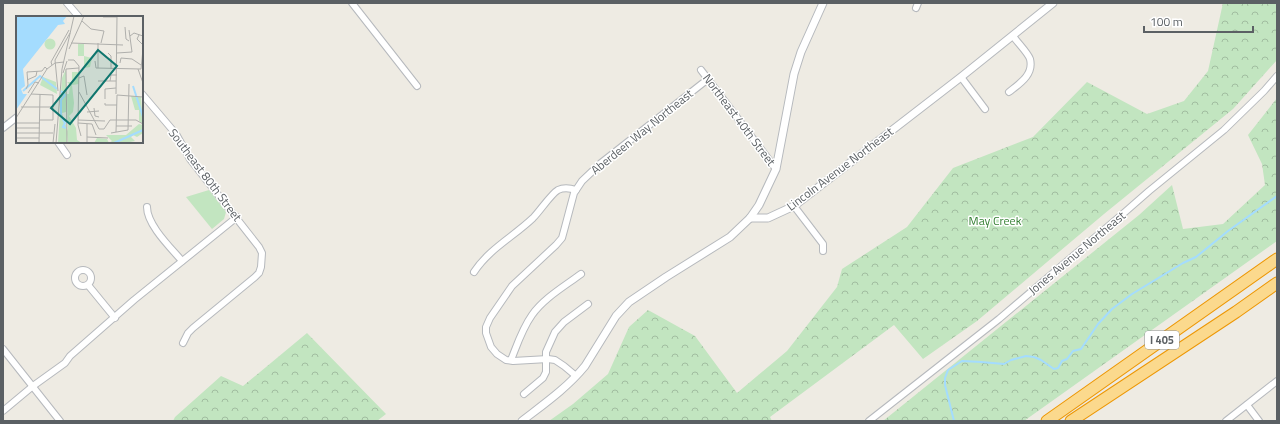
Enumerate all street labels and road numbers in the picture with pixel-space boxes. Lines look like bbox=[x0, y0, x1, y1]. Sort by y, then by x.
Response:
street label: Northeast 40th Street bbox=[698, 70, 781, 171]
street label: Aberdeen Way Northeast bbox=[586, 84, 698, 179]
street label: Lincoln Avenue Northeast bbox=[782, 122, 898, 215]
street label: Southeast 80th Street bbox=[164, 124, 247, 226]
street label: Jones Avenue Northeast bbox=[1024, 206, 1130, 299]
road number: I 405 bbox=[1145, 331, 1179, 349]

